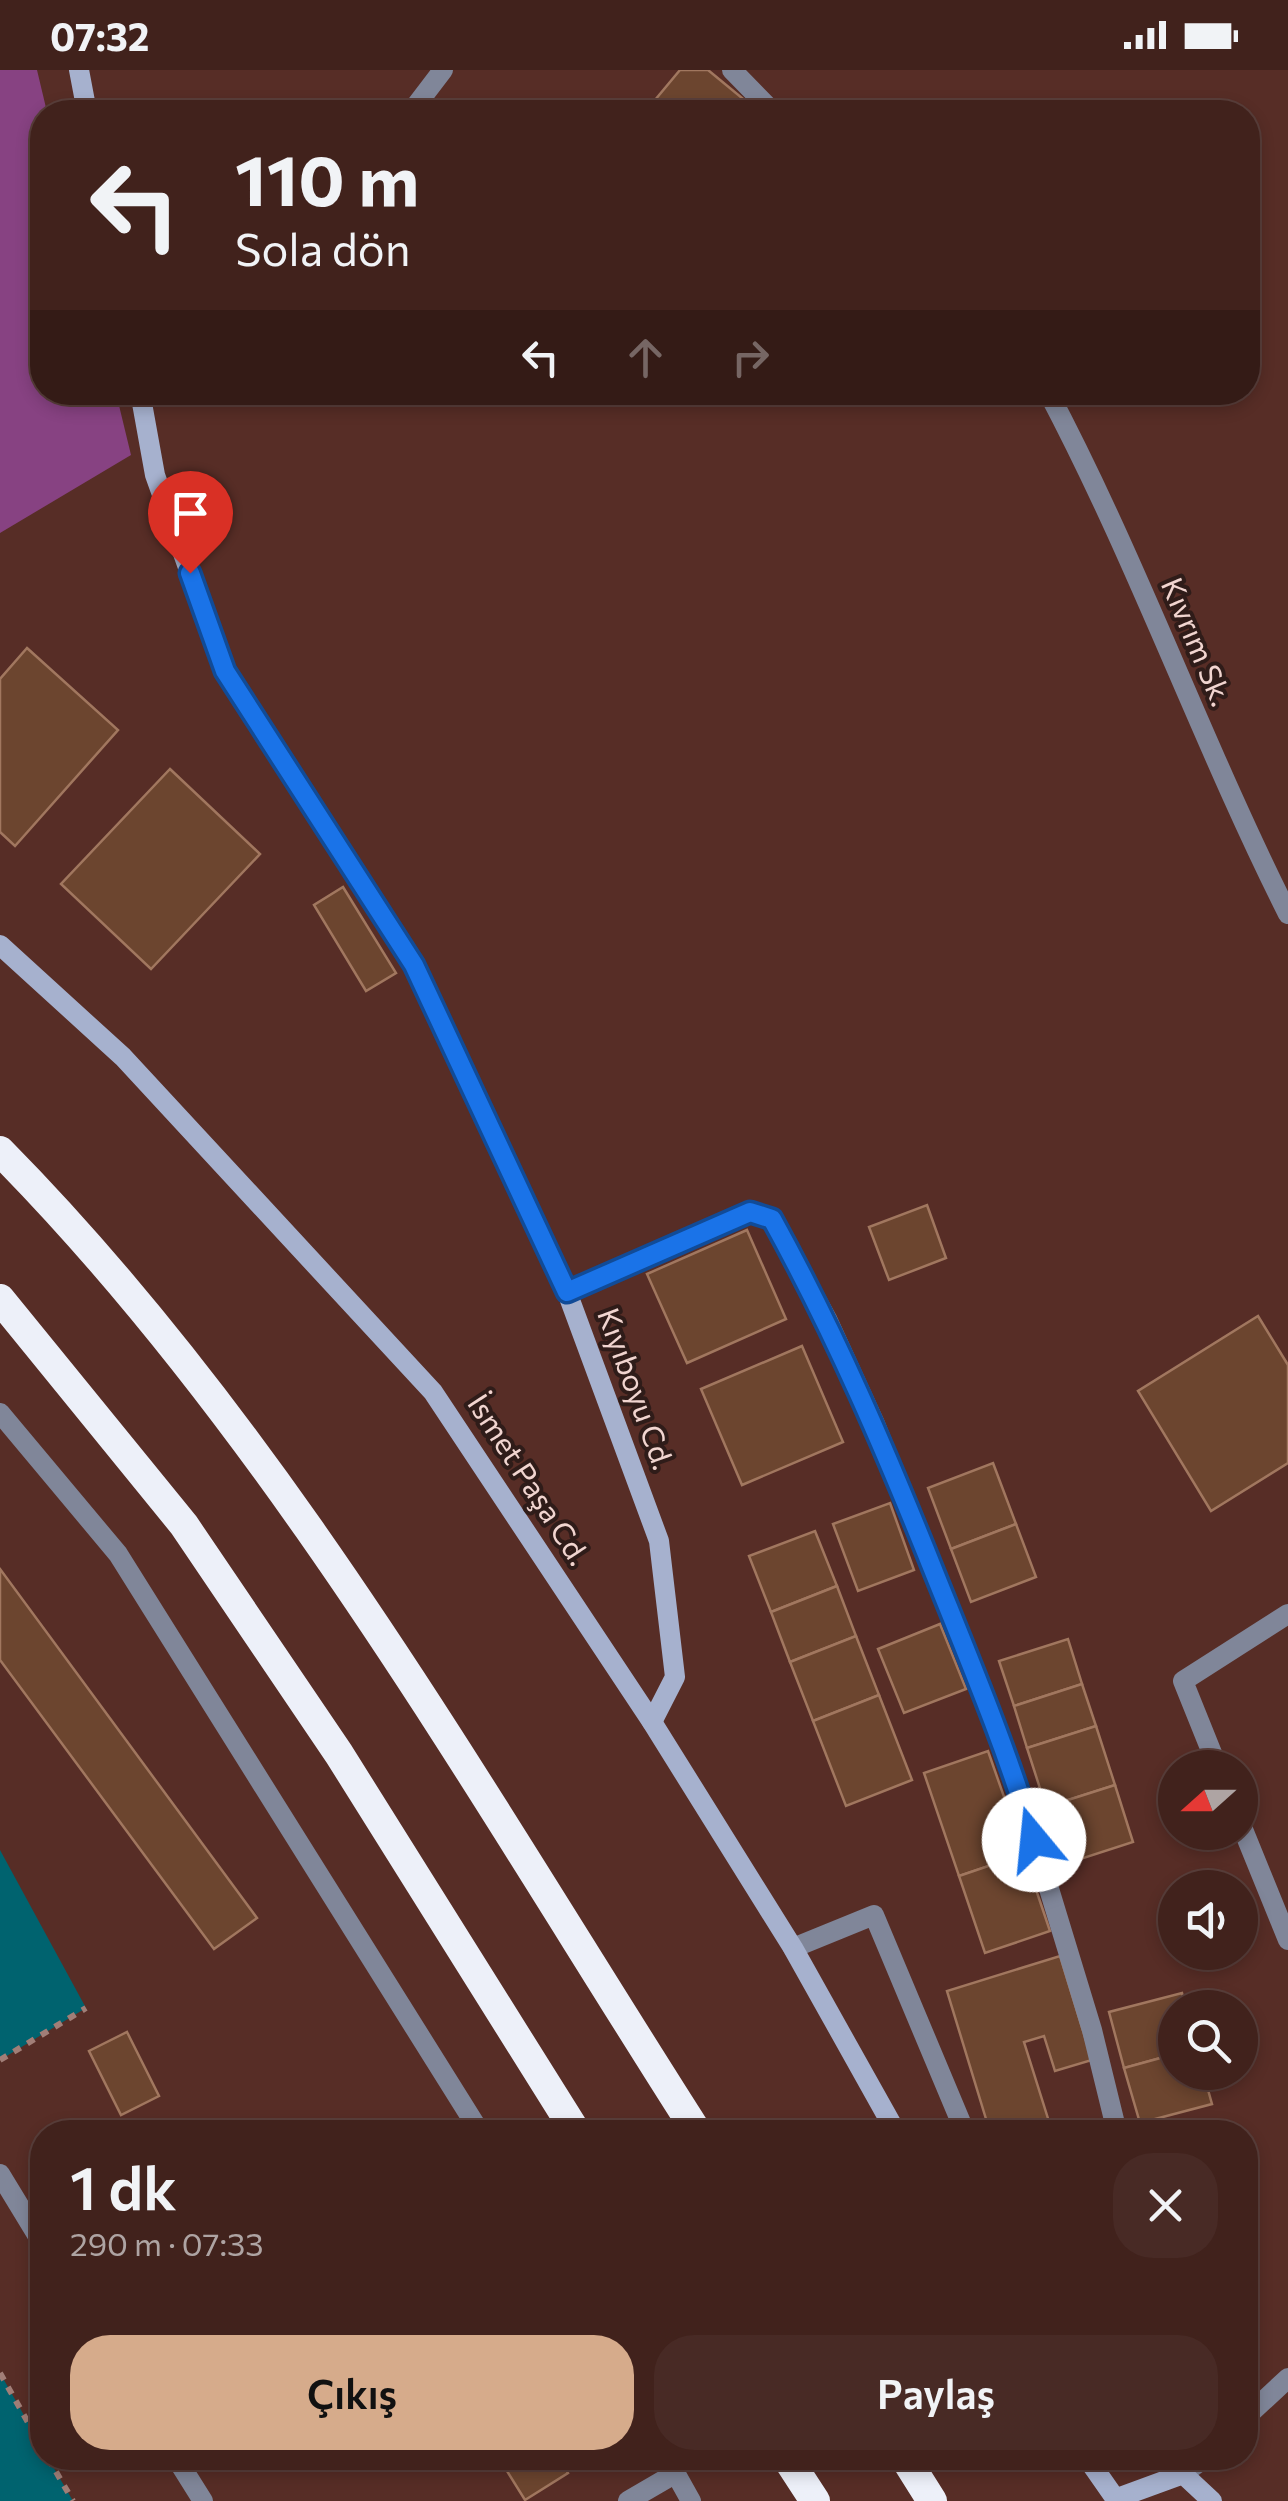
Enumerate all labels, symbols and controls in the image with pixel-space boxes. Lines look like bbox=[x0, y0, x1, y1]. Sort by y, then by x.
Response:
text: 07:32 bbox=[50, 12, 149, 59]
text: 110 m bbox=[235, 135, 419, 220]
icon: left bbox=[70, 140, 200, 270]
text: Sola dön bbox=[235, 220, 411, 275]
icon: left bbox=[513, 330, 568, 385]
icon: ahead bbox=[618, 330, 673, 385]
icon: right bbox=[723, 330, 778, 385]
pin bbox=[148, 471, 233, 574]
icon: arrive bbox=[163, 486, 218, 541]
street label: Kıvrım Sk. bbox=[1155, 571, 1242, 711]
street label: Kıyıboyu Cd. bbox=[591, 1302, 684, 1474]
street label: İsmet Paşa Cd. bbox=[461, 1386, 599, 1571]
north arrow bbox=[1158, 1750, 1258, 1850]
map controls bbox=[1158, 1750, 1258, 2090]
position arrow bbox=[982, 1788, 1086, 1892]
button: sound bbox=[1158, 1870, 1258, 1970]
button: search bbox=[1158, 1990, 1258, 2090]
text: 1 dk bbox=[70, 2149, 177, 2222]
button: close bbox=[1113, 2153, 1218, 2258]
text: 290 m · 07:33 bbox=[70, 2223, 263, 2263]
button: Çıkış bbox=[70, 2335, 634, 2450]
button: Paylaş bbox=[654, 2335, 1218, 2450]

